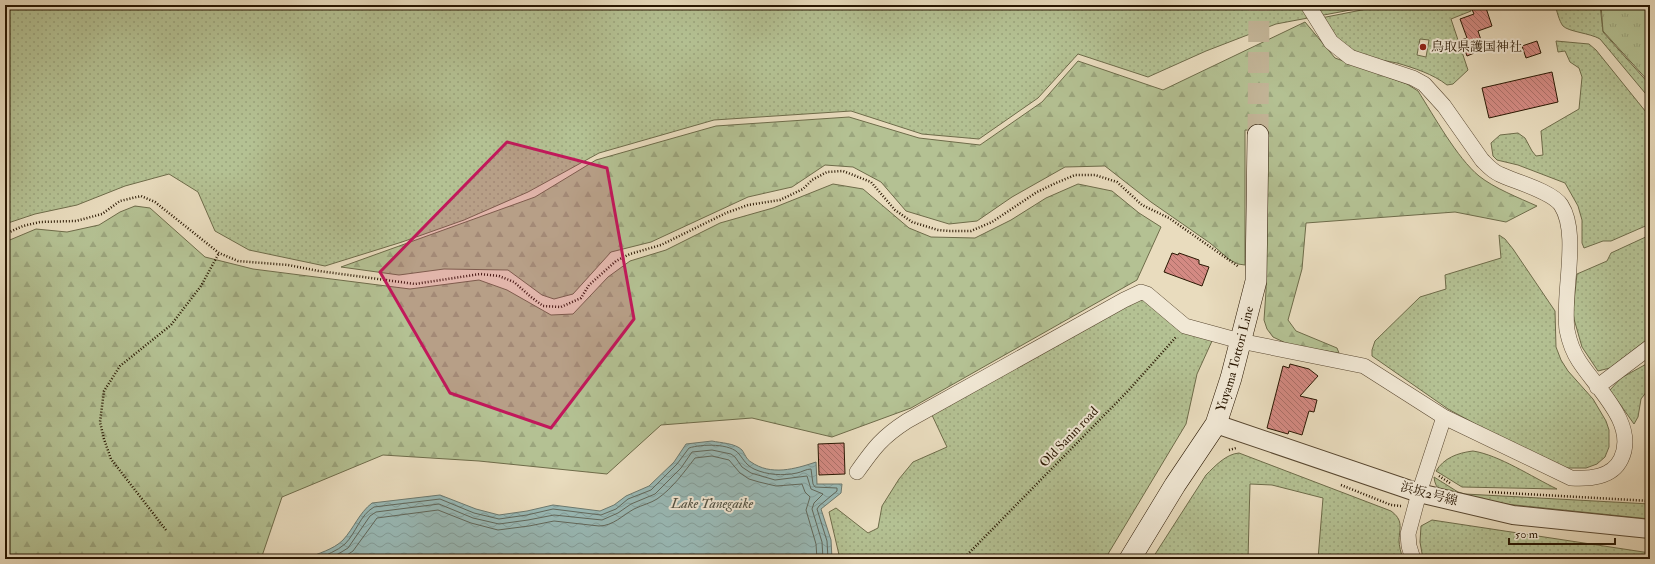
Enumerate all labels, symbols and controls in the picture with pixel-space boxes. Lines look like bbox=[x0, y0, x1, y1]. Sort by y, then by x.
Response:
place label: 鳥取県護国神社 bbox=[1431, 39, 1522, 55]
marker: 鳥取県護国神社 bbox=[1418, 42, 1428, 52]
street label: Yuyama Tottori Line bbox=[1213, 304, 1257, 414]
street label: Old Sanin road bbox=[1036, 403, 1102, 471]
street label: 浜坂2号線 bbox=[1399, 479, 1459, 509]
water label: Lake Tanegaike bbox=[670, 495, 753, 512]
scale bar bbox=[1509, 520, 1615, 546]
text: 50 m bbox=[1515, 527, 1539, 542]

